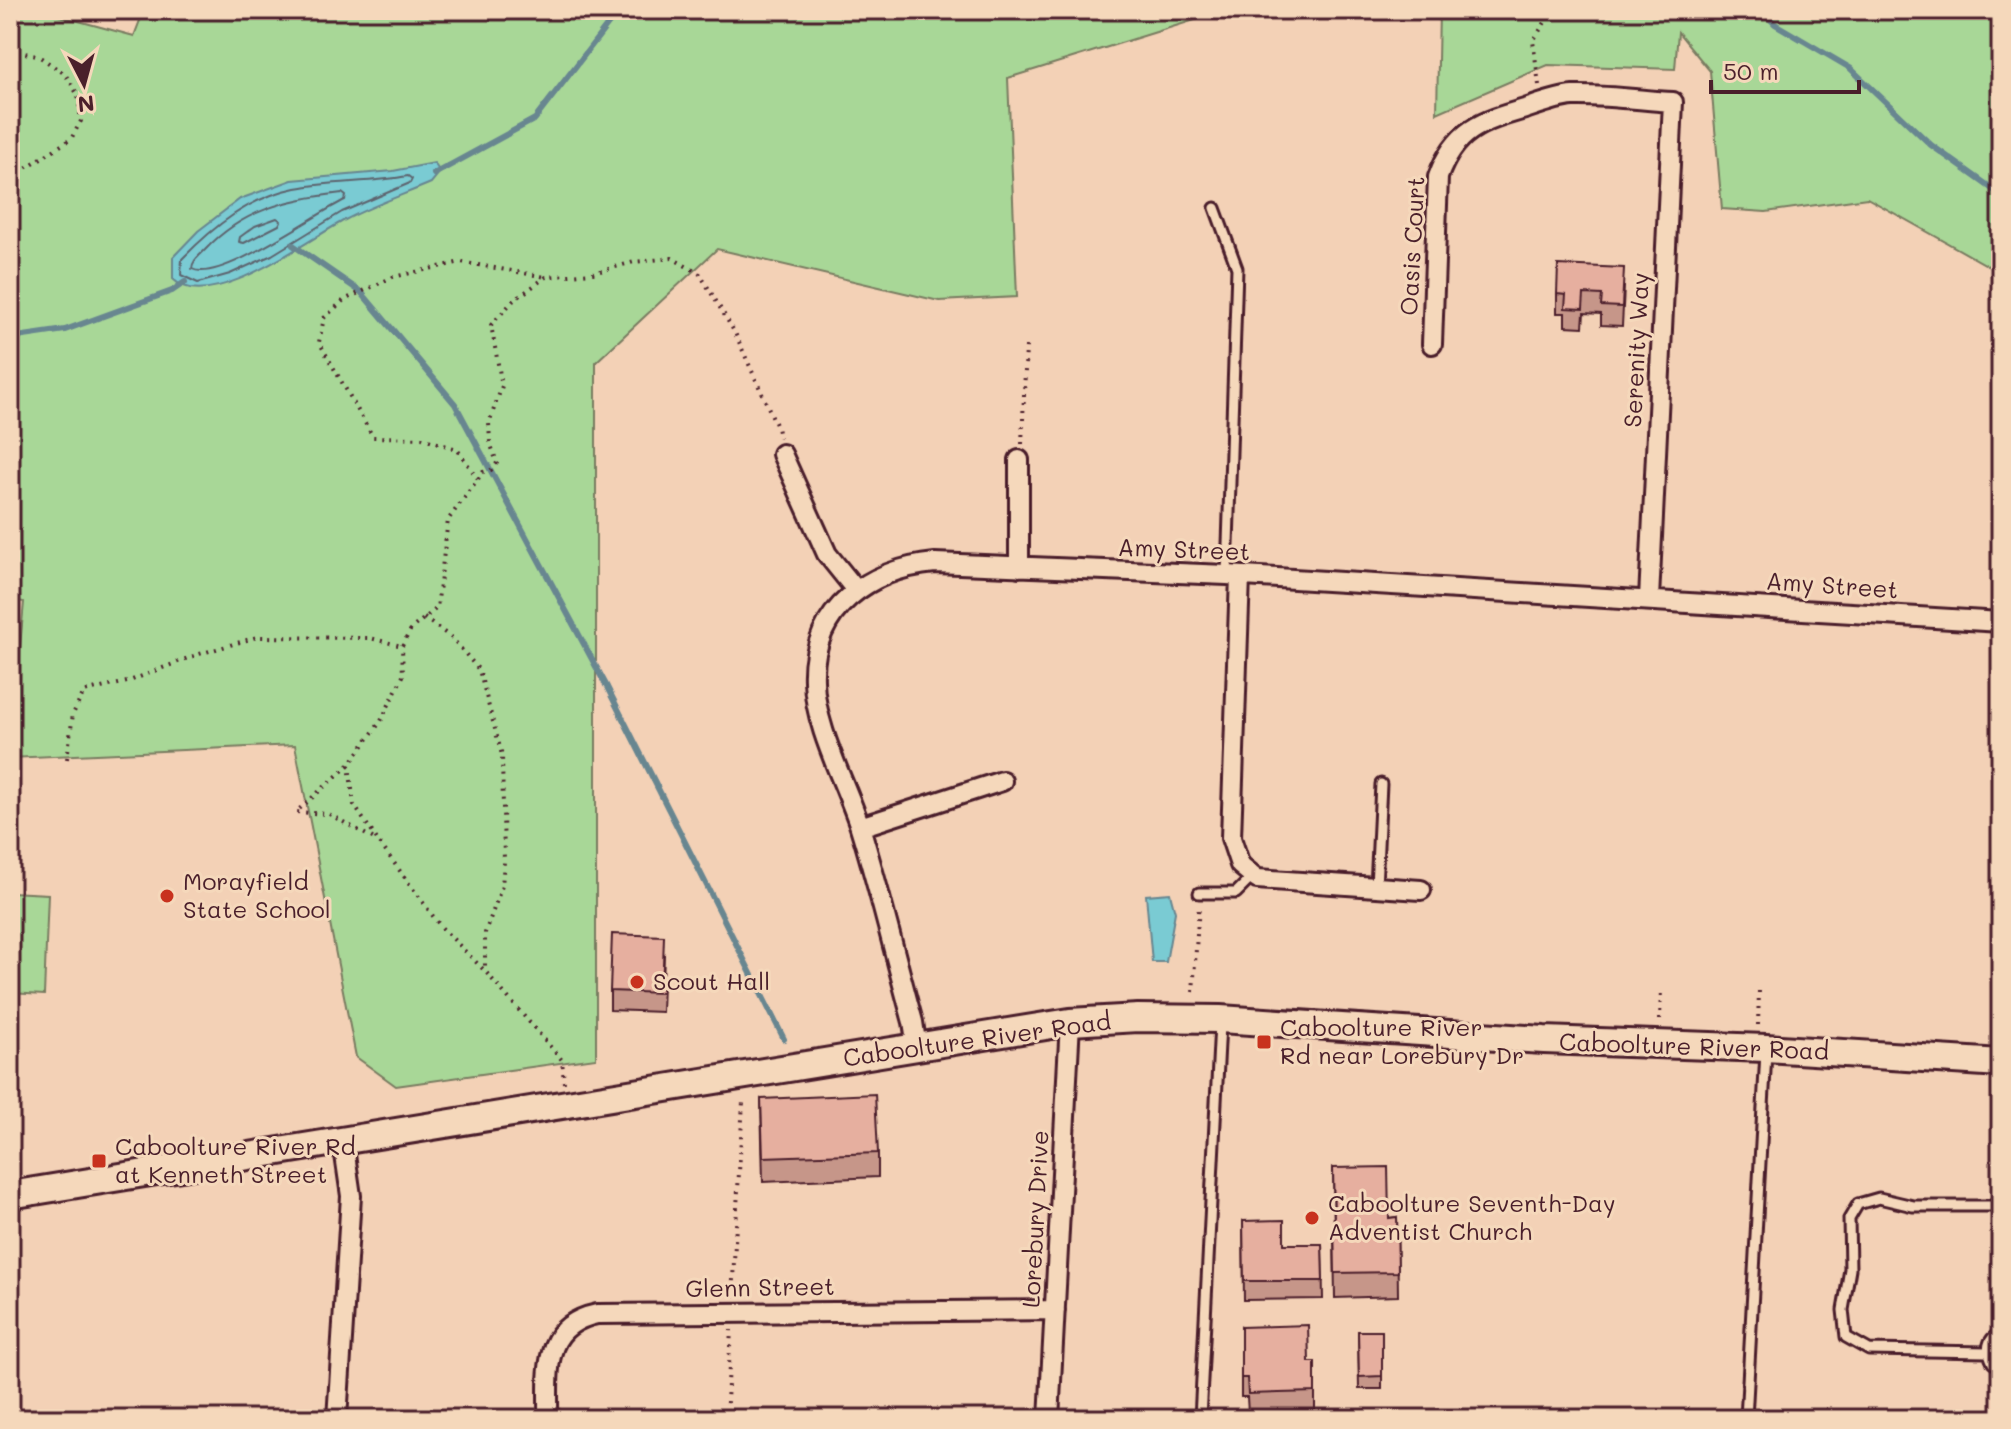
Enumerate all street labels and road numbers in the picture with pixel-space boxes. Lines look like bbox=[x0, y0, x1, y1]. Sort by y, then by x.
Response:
street label: Oasis Court bbox=[1392, 175, 1431, 316]
street label: Serenity Way bbox=[1616, 272, 1655, 428]
street label: Amy Street bbox=[1117, 531, 1251, 566]
street label: Amy Street bbox=[1765, 564, 1899, 605]
street label: Caboolture River Road bbox=[841, 1004, 1113, 1073]
street label: Caboolture River Road bbox=[1559, 1025, 1829, 1066]
street label: Lorebury Drive bbox=[1014, 1129, 1055, 1309]
street label: Glenn Street bbox=[685, 1270, 835, 1303]

